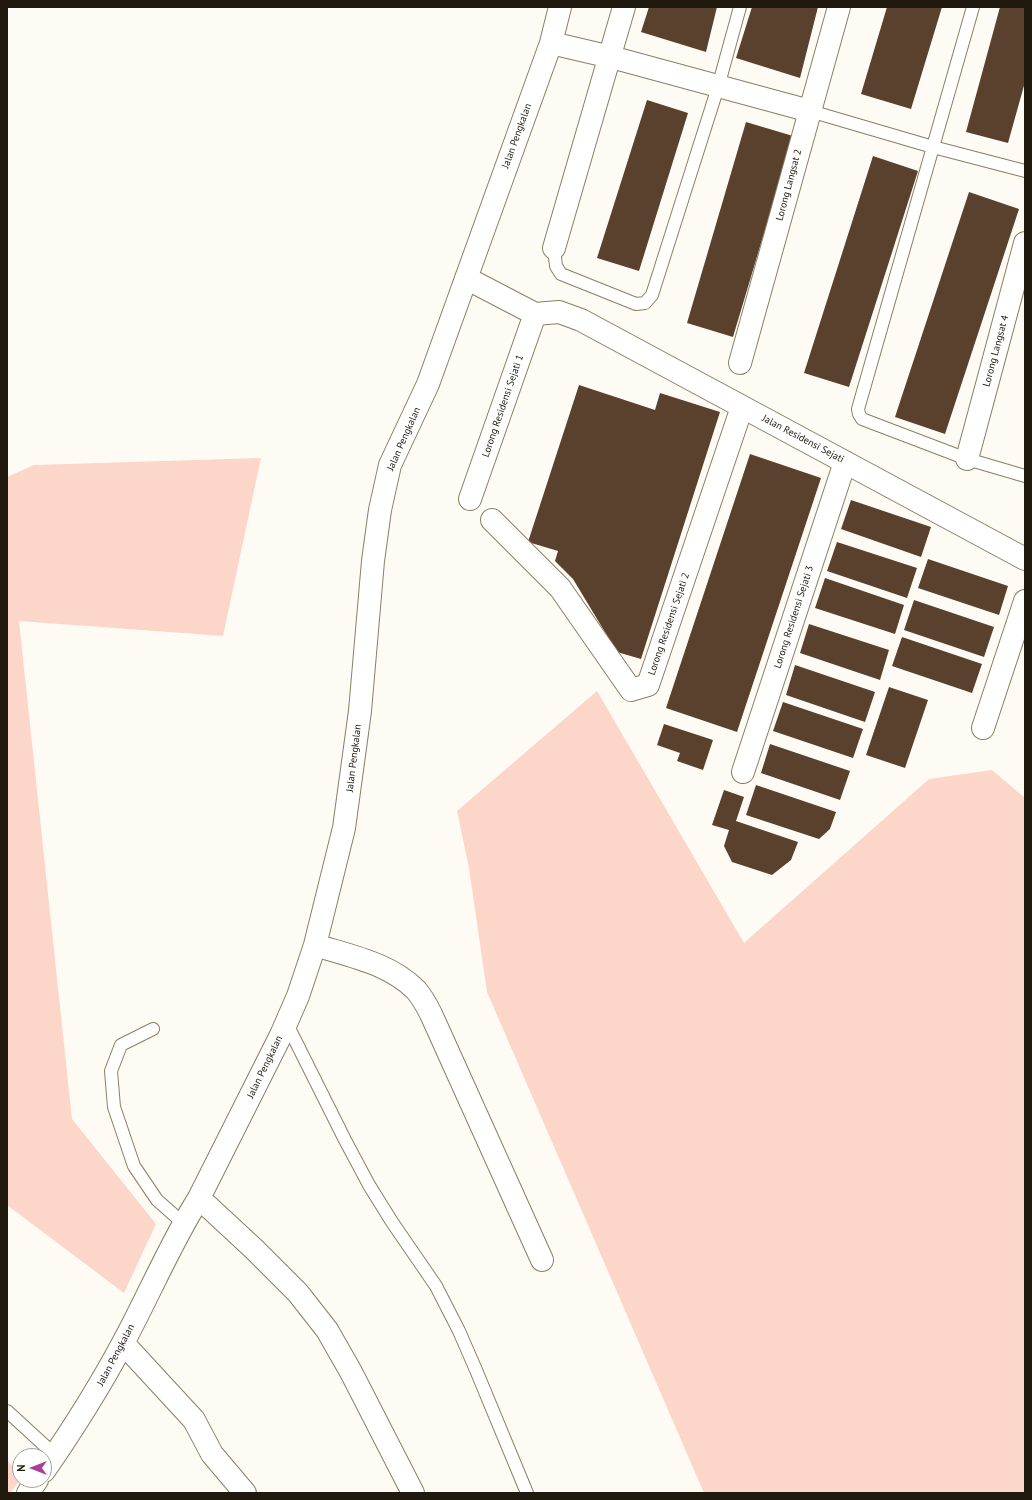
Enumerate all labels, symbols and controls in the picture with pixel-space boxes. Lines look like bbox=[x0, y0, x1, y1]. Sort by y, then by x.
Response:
street label: Jalan Pengkalan bbox=[500, 102, 534, 170]
street label: Lorong Langsat 2 bbox=[774, 148, 804, 222]
street label: Lorong Langsat 4 bbox=[981, 314, 1011, 388]
street label: Lorong Residensi Sejati 1 bbox=[480, 353, 526, 459]
street label: Jalan Pengkalan bbox=[385, 405, 423, 473]
street label: Jalan Residensi Sejati bbox=[760, 412, 846, 466]
street label: Lorong Residensi Sejati 3 bbox=[772, 564, 816, 670]
street label: Lorong Residensi Sejati 2 bbox=[646, 571, 692, 677]
street label: Jalan Pengkalan bbox=[344, 723, 364, 793]
street label: Jalan Pengkalan bbox=[245, 1034, 285, 1100]
street label: Jalan Pengkalan bbox=[95, 1322, 137, 1388]
north arrow bbox=[12, 1448, 52, 1488]
text: N bbox=[14, 1464, 28, 1472]

